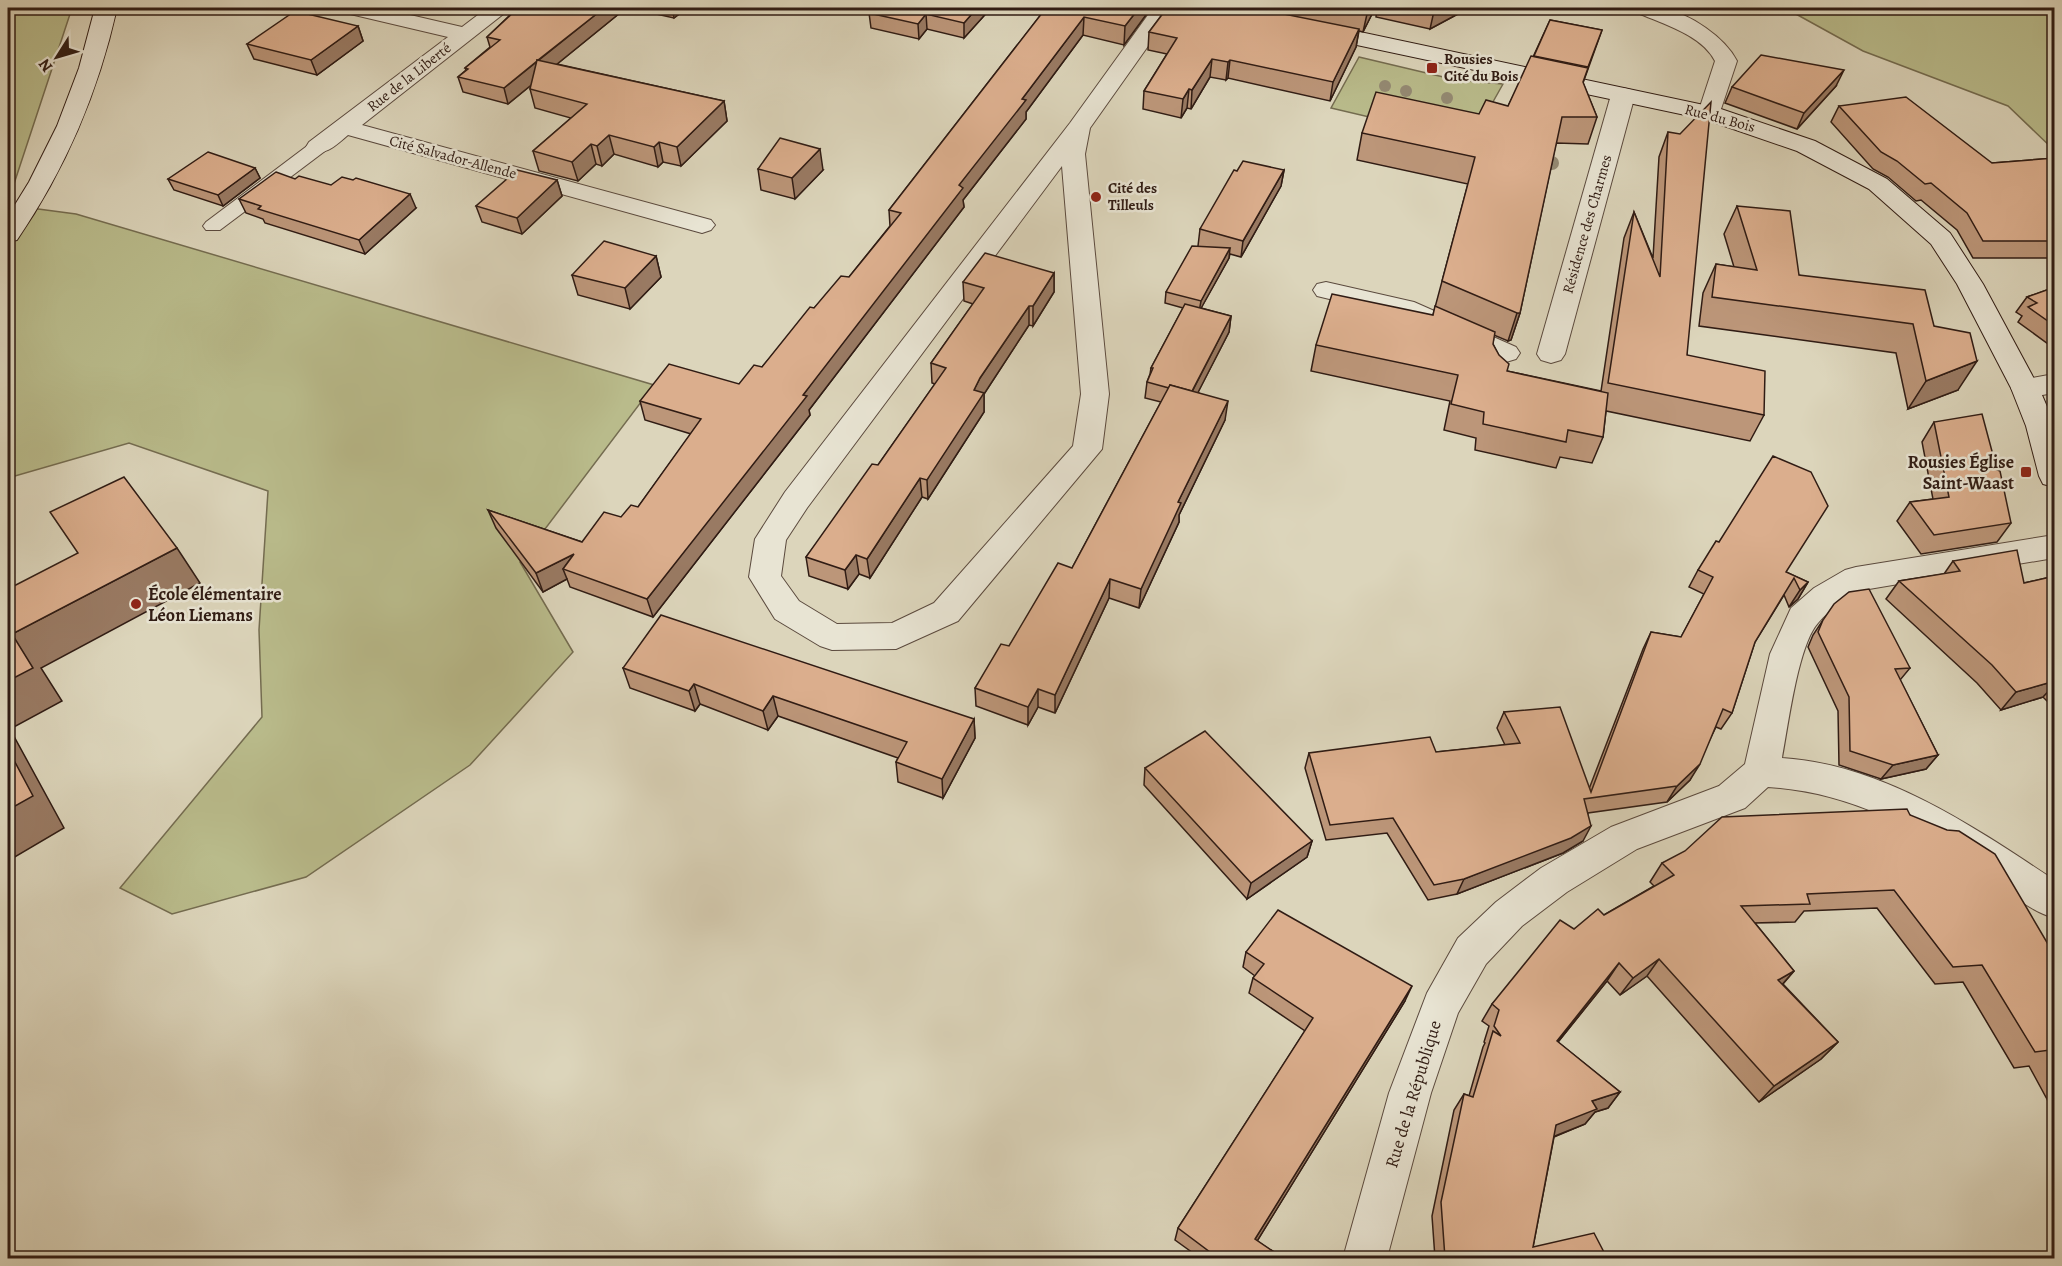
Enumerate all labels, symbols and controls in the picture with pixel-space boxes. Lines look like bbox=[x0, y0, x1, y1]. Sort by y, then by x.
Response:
north arrow bbox=[27, 27, 87, 87]
street label: Rue de la Liberté bbox=[363, 38, 455, 116]
place label: Rousies Cité du Bois bbox=[1444, 49, 1518, 86]
text: N bbox=[33, 54, 58, 77]
marker: Rousies Cité du Bois bbox=[1425, 61, 1439, 75]
street label: Rue du Bois bbox=[1683, 99, 1757, 137]
street label: Cité Salvador-Allende bbox=[387, 130, 519, 184]
street label: Résidence des Charmes bbox=[1558, 152, 1616, 296]
place label: Cité des Tilleuls bbox=[1108, 178, 1157, 215]
marker: Cité des Tilleuls bbox=[1089, 190, 1103, 204]
place label: Rousies Église Saint-Waast bbox=[1907, 450, 2014, 495]
marker: Rousies Église Saint-Waast bbox=[2019, 465, 2033, 479]
place label: École élémentaire Léon Liemans bbox=[148, 582, 282, 627]
marker: École élémentaire Léon Liemans bbox=[129, 597, 143, 611]
street label: Rue de la République bbox=[1379, 1017, 1447, 1171]

